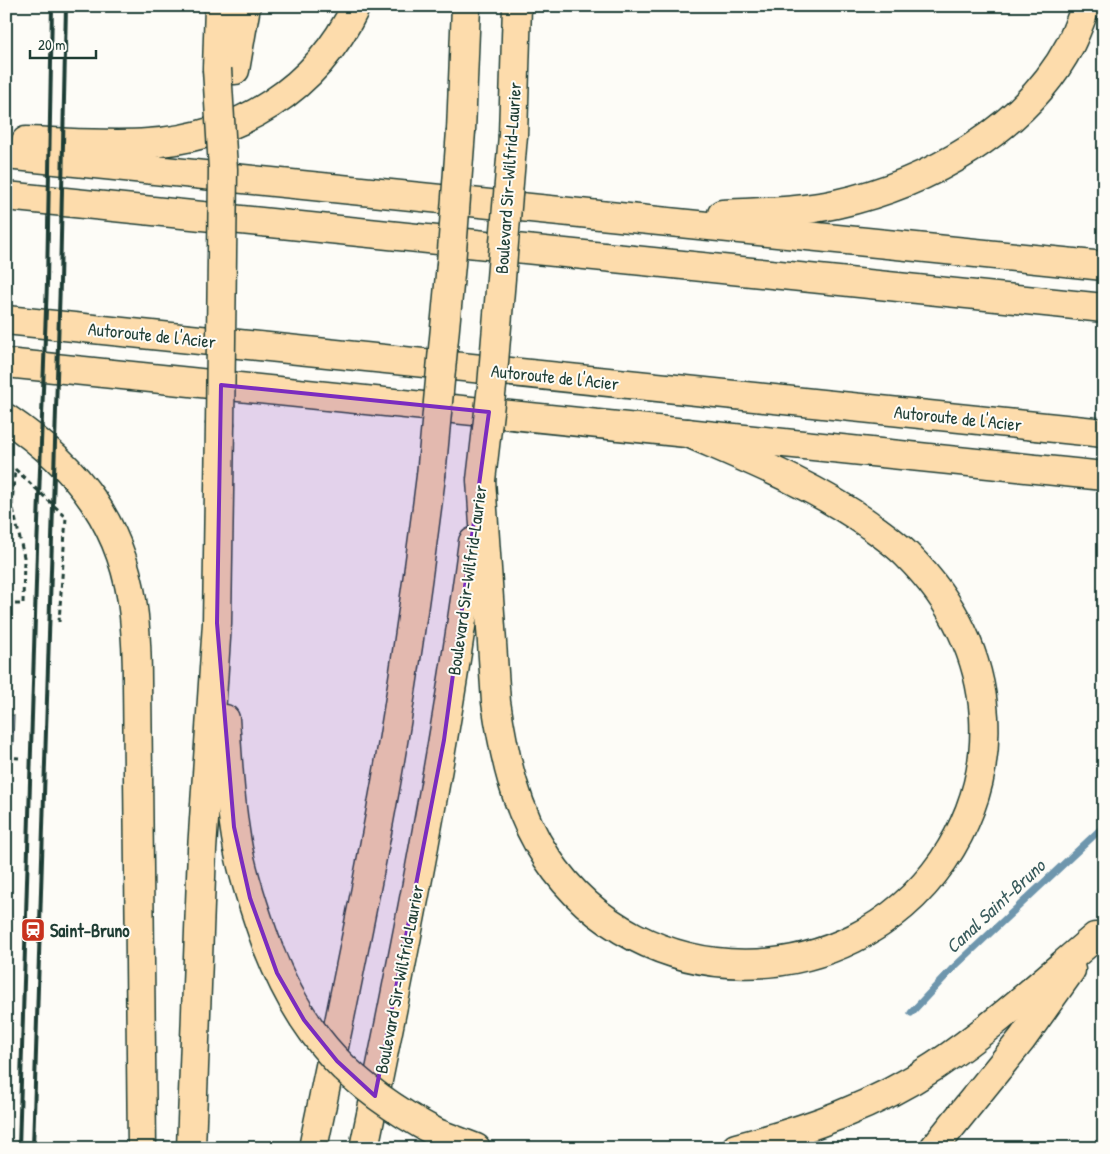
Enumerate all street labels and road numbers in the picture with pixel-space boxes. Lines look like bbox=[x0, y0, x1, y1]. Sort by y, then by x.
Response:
street label: Boulevard Sir-Wilfrid-Laurier bbox=[489, 81, 527, 275]
street label: Autoroute de l'Acier bbox=[87, 316, 217, 354]
street label: Autoroute de l'Acier bbox=[490, 358, 620, 396]
street label: Autoroute de l'Acier bbox=[893, 399, 1023, 437]
street label: Boulevard Sir-Wilfrid-Laurier bbox=[441, 483, 493, 677]
street label: Boulevard Sir-Wilfrid-Laurier bbox=[368, 882, 430, 1076]

